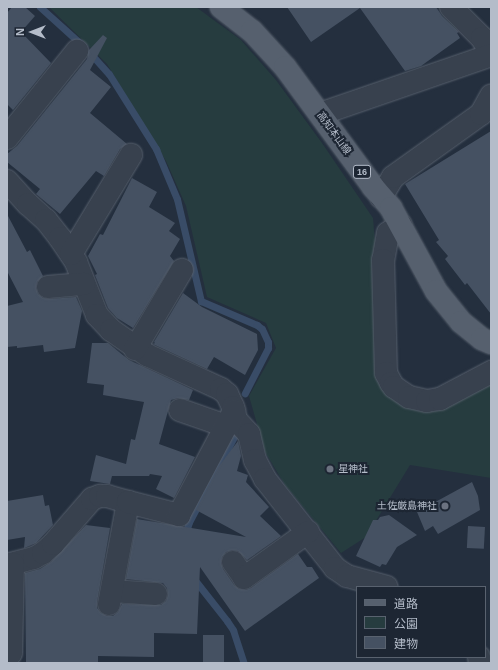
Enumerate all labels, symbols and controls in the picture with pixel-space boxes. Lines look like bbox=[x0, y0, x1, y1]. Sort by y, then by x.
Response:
north arrow bbox=[12, 12, 52, 52]
text: N bbox=[14, 28, 26, 36]
street label: 高知本山線 bbox=[314, 109, 354, 157]
road number: 16 bbox=[352, 165, 372, 179]
place label: 星神社 bbox=[338, 463, 368, 475]
marker: 星神社 bbox=[325, 464, 335, 474]
place label: 土佐厳島神社 bbox=[377, 500, 437, 512]
marker: 土佐厳島神社 bbox=[440, 501, 450, 511]
legend bbox=[356, 586, 486, 658]
text: 道路 bbox=[394, 597, 418, 611]
text: 公園 bbox=[394, 617, 418, 631]
text: 建物 bbox=[394, 637, 418, 651]

